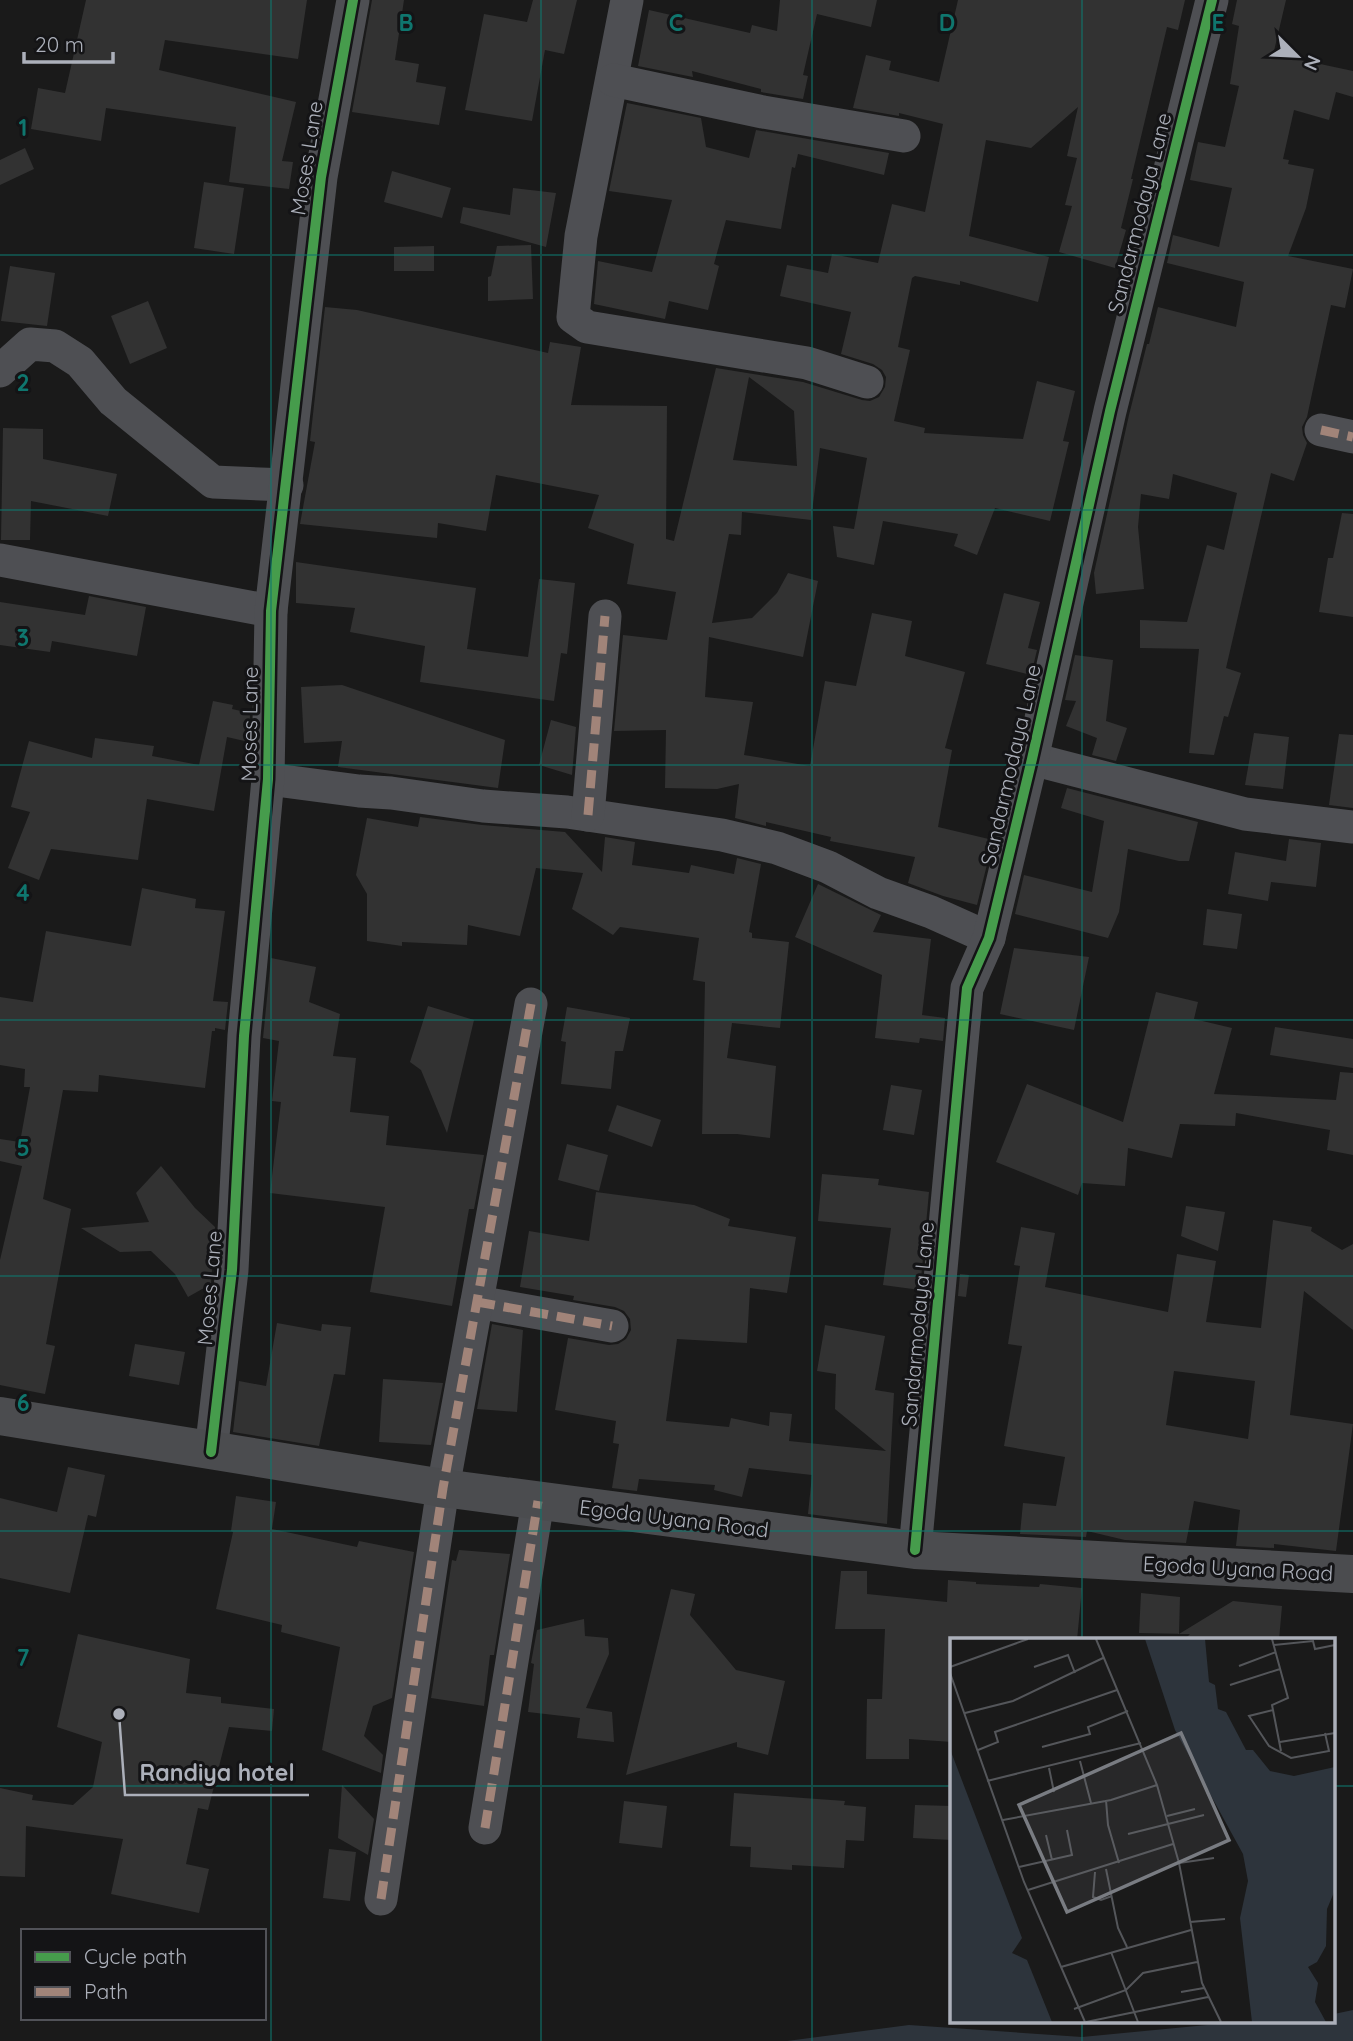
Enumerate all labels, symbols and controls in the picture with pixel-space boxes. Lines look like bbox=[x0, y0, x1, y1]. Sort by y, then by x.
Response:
text: B bbox=[398, 8, 414, 37]
text: C bbox=[669, 8, 683, 37]
text: D bbox=[939, 8, 955, 37]
text: E bbox=[1211, 8, 1225, 37]
scale bar bbox=[24, 21, 114, 65]
north arrow bbox=[1262, 21, 1332, 91]
text: 20 m bbox=[35, 31, 84, 57]
text: N bbox=[1299, 52, 1326, 74]
street label: Moses Lane bbox=[284, 99, 328, 217]
street label: Sandarmodaya Lane bbox=[1101, 110, 1177, 316]
text: 1 bbox=[19, 113, 27, 142]
text: 2 bbox=[16, 368, 30, 397]
text: 3 bbox=[17, 623, 29, 652]
street label: Sandarmodaya Lane bbox=[974, 662, 1046, 868]
street label: Moses Lane bbox=[235, 666, 263, 782]
text: 4 bbox=[16, 878, 30, 907]
text: 5 bbox=[16, 1133, 30, 1162]
street label: Sandarmodaya Lane bbox=[895, 1220, 939, 1428]
street label: Moses Lane bbox=[191, 1229, 227, 1347]
text: 6 bbox=[17, 1388, 29, 1417]
street label: Egoda Uyana Road bbox=[578, 1493, 770, 1543]
street label: Egoda Uyana Road bbox=[1142, 1550, 1334, 1586]
inset map bbox=[950, 1638, 1336, 2024]
text: 7 bbox=[17, 1643, 30, 1672]
callout: Randiya hotel bbox=[125, 1751, 309, 1795]
text: Randiya hotel bbox=[139, 1758, 295, 1787]
legend bbox=[21, 1929, 266, 2020]
text: Cycle path bbox=[84, 1943, 187, 1969]
text: Path bbox=[84, 1978, 128, 2004]

